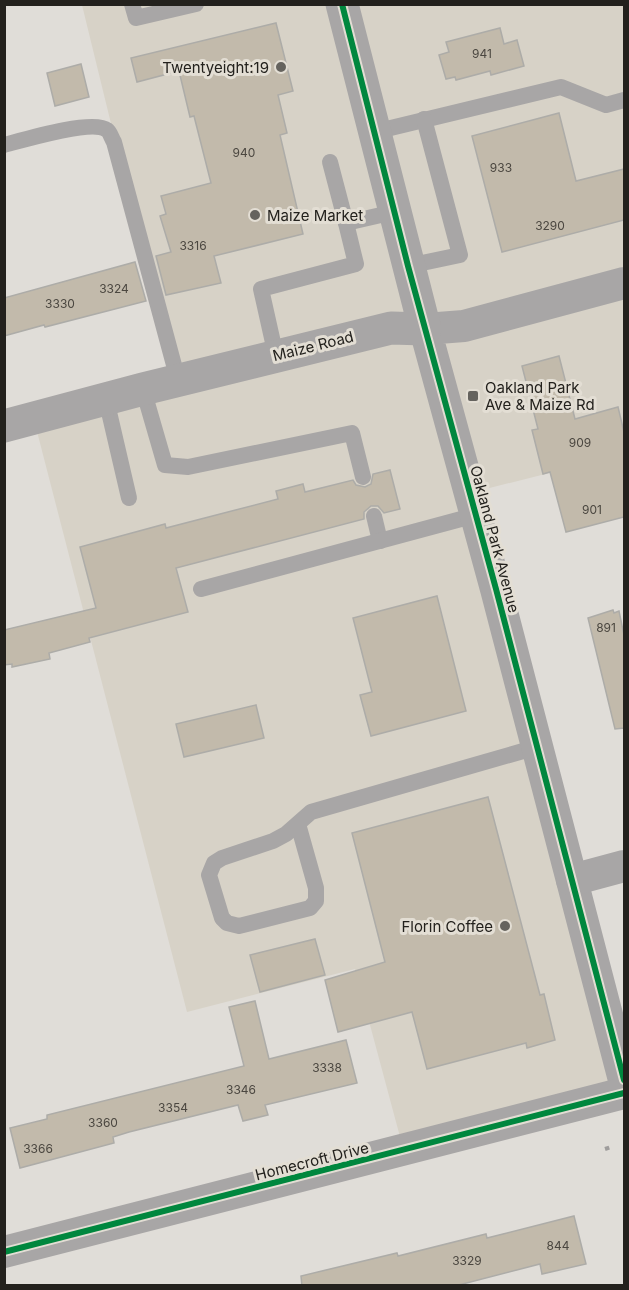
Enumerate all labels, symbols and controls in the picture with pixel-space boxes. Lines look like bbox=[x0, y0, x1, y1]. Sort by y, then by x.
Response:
house number: 941 bbox=[472, 46, 492, 61]
place label: Twentyeight:19 bbox=[162, 58, 269, 77]
marker: Twentyeight:19 bbox=[274, 60, 288, 74]
house number: 940 bbox=[233, 145, 255, 160]
house number: 933 bbox=[490, 160, 512, 175]
place label: Maize Market bbox=[267, 206, 363, 225]
marker: Maize Market bbox=[248, 208, 262, 222]
house number: 3290 bbox=[535, 218, 565, 233]
house number: 3316 bbox=[179, 238, 207, 253]
house number: 3324 bbox=[99, 281, 129, 296]
house number: 3330 bbox=[45, 296, 75, 311]
street label: Maize Road bbox=[271, 327, 355, 365]
place label: Oakland Park Ave & Maize Rd bbox=[485, 378, 595, 414]
marker: Oakland Park Ave & Maize Rd bbox=[466, 389, 480, 403]
house number: 909 bbox=[569, 435, 591, 450]
street label: Oakland Park Avenue bbox=[466, 463, 524, 615]
house number: 901 bbox=[582, 502, 602, 517]
house number: 891 bbox=[596, 620, 616, 635]
place label: Florin Coffee bbox=[401, 917, 493, 936]
marker: Florin Coffee bbox=[498, 919, 512, 933]
house number: 3338 bbox=[312, 1060, 342, 1075]
house number: 3346 bbox=[226, 1082, 256, 1097]
house number: 3354 bbox=[158, 1100, 188, 1115]
house number: 3360 bbox=[88, 1115, 118, 1130]
street label: Homecroft Drive bbox=[253, 1138, 371, 1184]
house number: 3366 bbox=[23, 1141, 53, 1156]
house number: 844 bbox=[547, 1238, 570, 1253]
house number: 3329 bbox=[452, 1253, 482, 1268]

